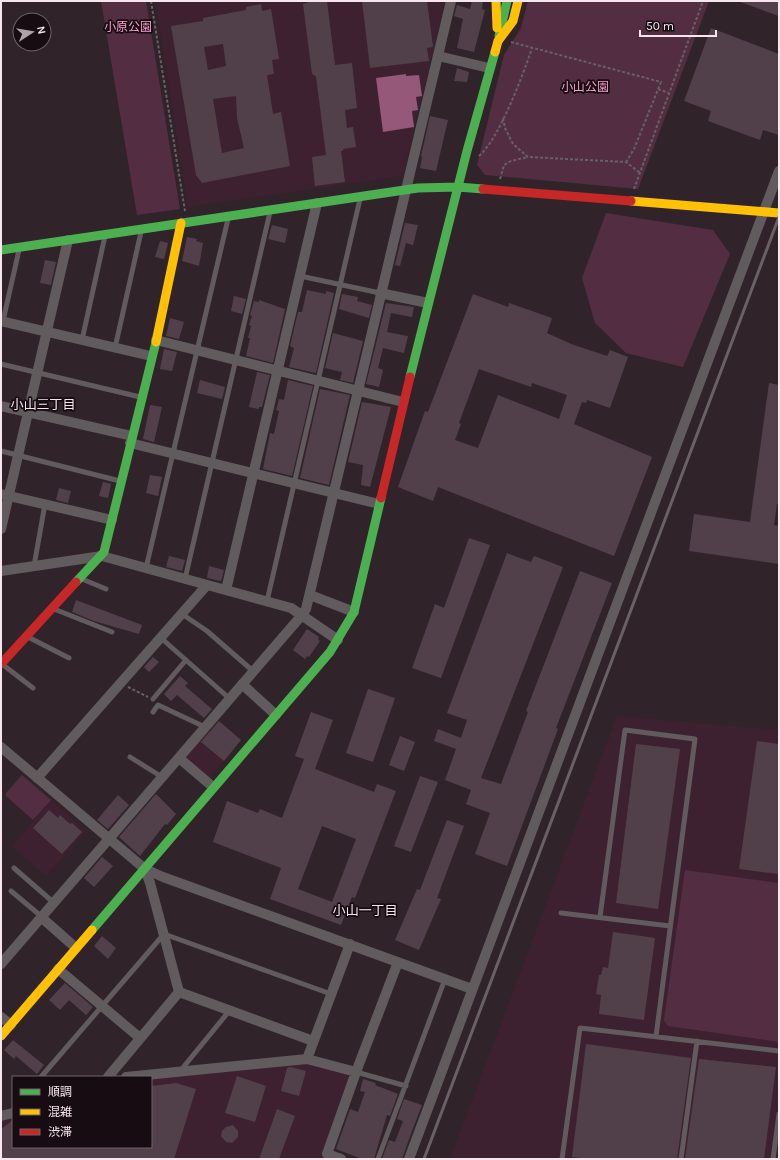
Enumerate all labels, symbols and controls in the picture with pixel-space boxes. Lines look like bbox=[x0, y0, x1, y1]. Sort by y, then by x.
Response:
north arrow bbox=[12, 12, 52, 52]
scale bar bbox=[640, 12, 716, 38]
text: 50 m bbox=[646, 19, 674, 33]
park label: 小原公園 bbox=[104, 20, 152, 34]
text: N bbox=[34, 25, 48, 35]
park label: 小山公園 bbox=[561, 80, 609, 94]
district label: 小山三丁目 bbox=[10, 397, 76, 412]
district label: 小山一丁目 bbox=[332, 903, 398, 918]
legend bbox=[12, 1076, 152, 1148]
text: 順調 bbox=[48, 1085, 72, 1099]
text: 混雑 bbox=[48, 1105, 72, 1119]
text: 渋滞 bbox=[48, 1125, 72, 1139]

